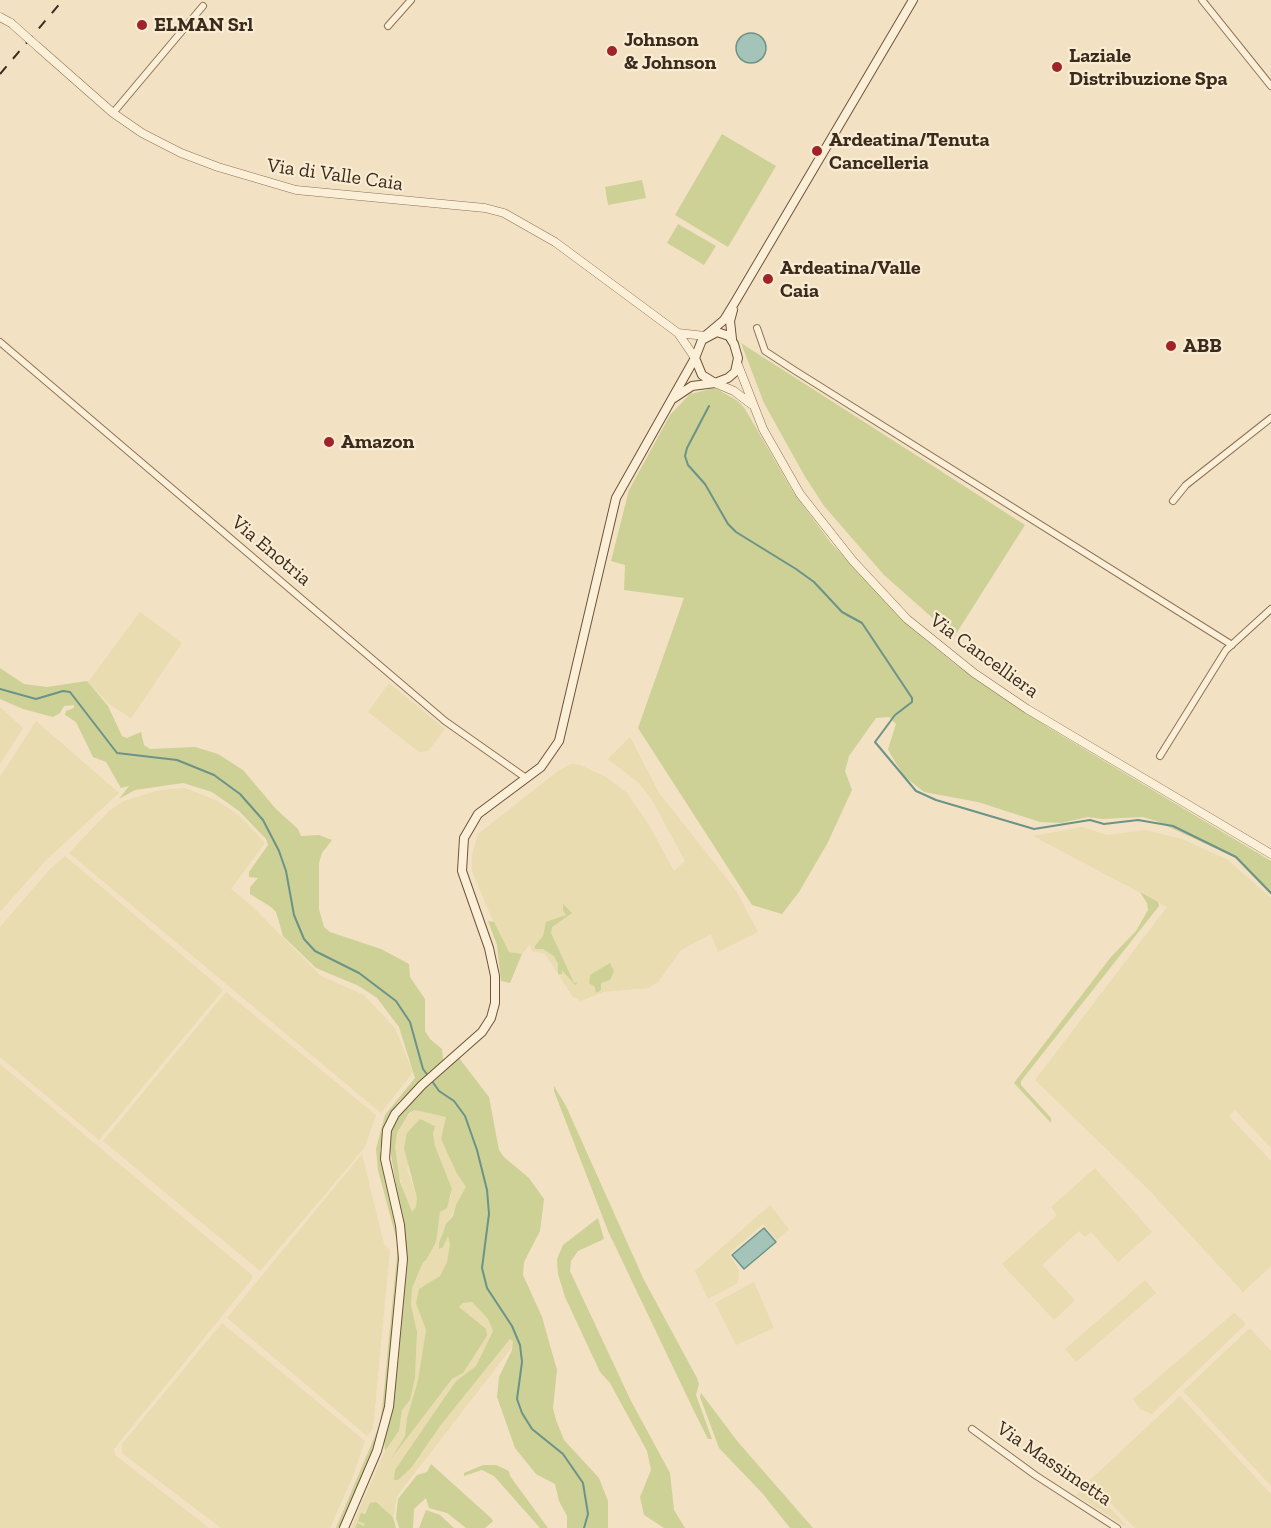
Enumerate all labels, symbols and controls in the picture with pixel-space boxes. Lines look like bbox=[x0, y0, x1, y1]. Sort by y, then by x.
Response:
place label: ELMAN Srl bbox=[154, 13, 253, 37]
marker: ELMAN Srl bbox=[135, 18, 149, 32]
place label: Johnson & Johnson bbox=[624, 28, 716, 75]
marker: Johnson & Johnson bbox=[605, 44, 619, 58]
place label: Laziale Distribuzione Spa bbox=[1069, 44, 1228, 91]
marker: Laziale Distribuzione Spa bbox=[1050, 60, 1064, 74]
place label: Ardeatina/Tenuta Cancelleria bbox=[829, 128, 990, 175]
marker: Ardeatina/Tenuta Cancelleria bbox=[810, 144, 824, 158]
street label: Via di Valle Caia bbox=[265, 154, 405, 196]
place label: Ardeatina/Valle Caia bbox=[780, 256, 921, 303]
marker: Ardeatina/Valle Caia bbox=[761, 272, 775, 286]
place label: ABB bbox=[1183, 334, 1222, 358]
marker: ABB bbox=[1164, 339, 1178, 353]
place label: Amazon bbox=[341, 430, 414, 454]
marker: Amazon bbox=[322, 435, 336, 449]
street label: Via Enotria bbox=[226, 511, 316, 591]
street label: Via Cancelliera bbox=[925, 608, 1043, 704]
street label: Via Massimetta bbox=[992, 1417, 1116, 1511]

